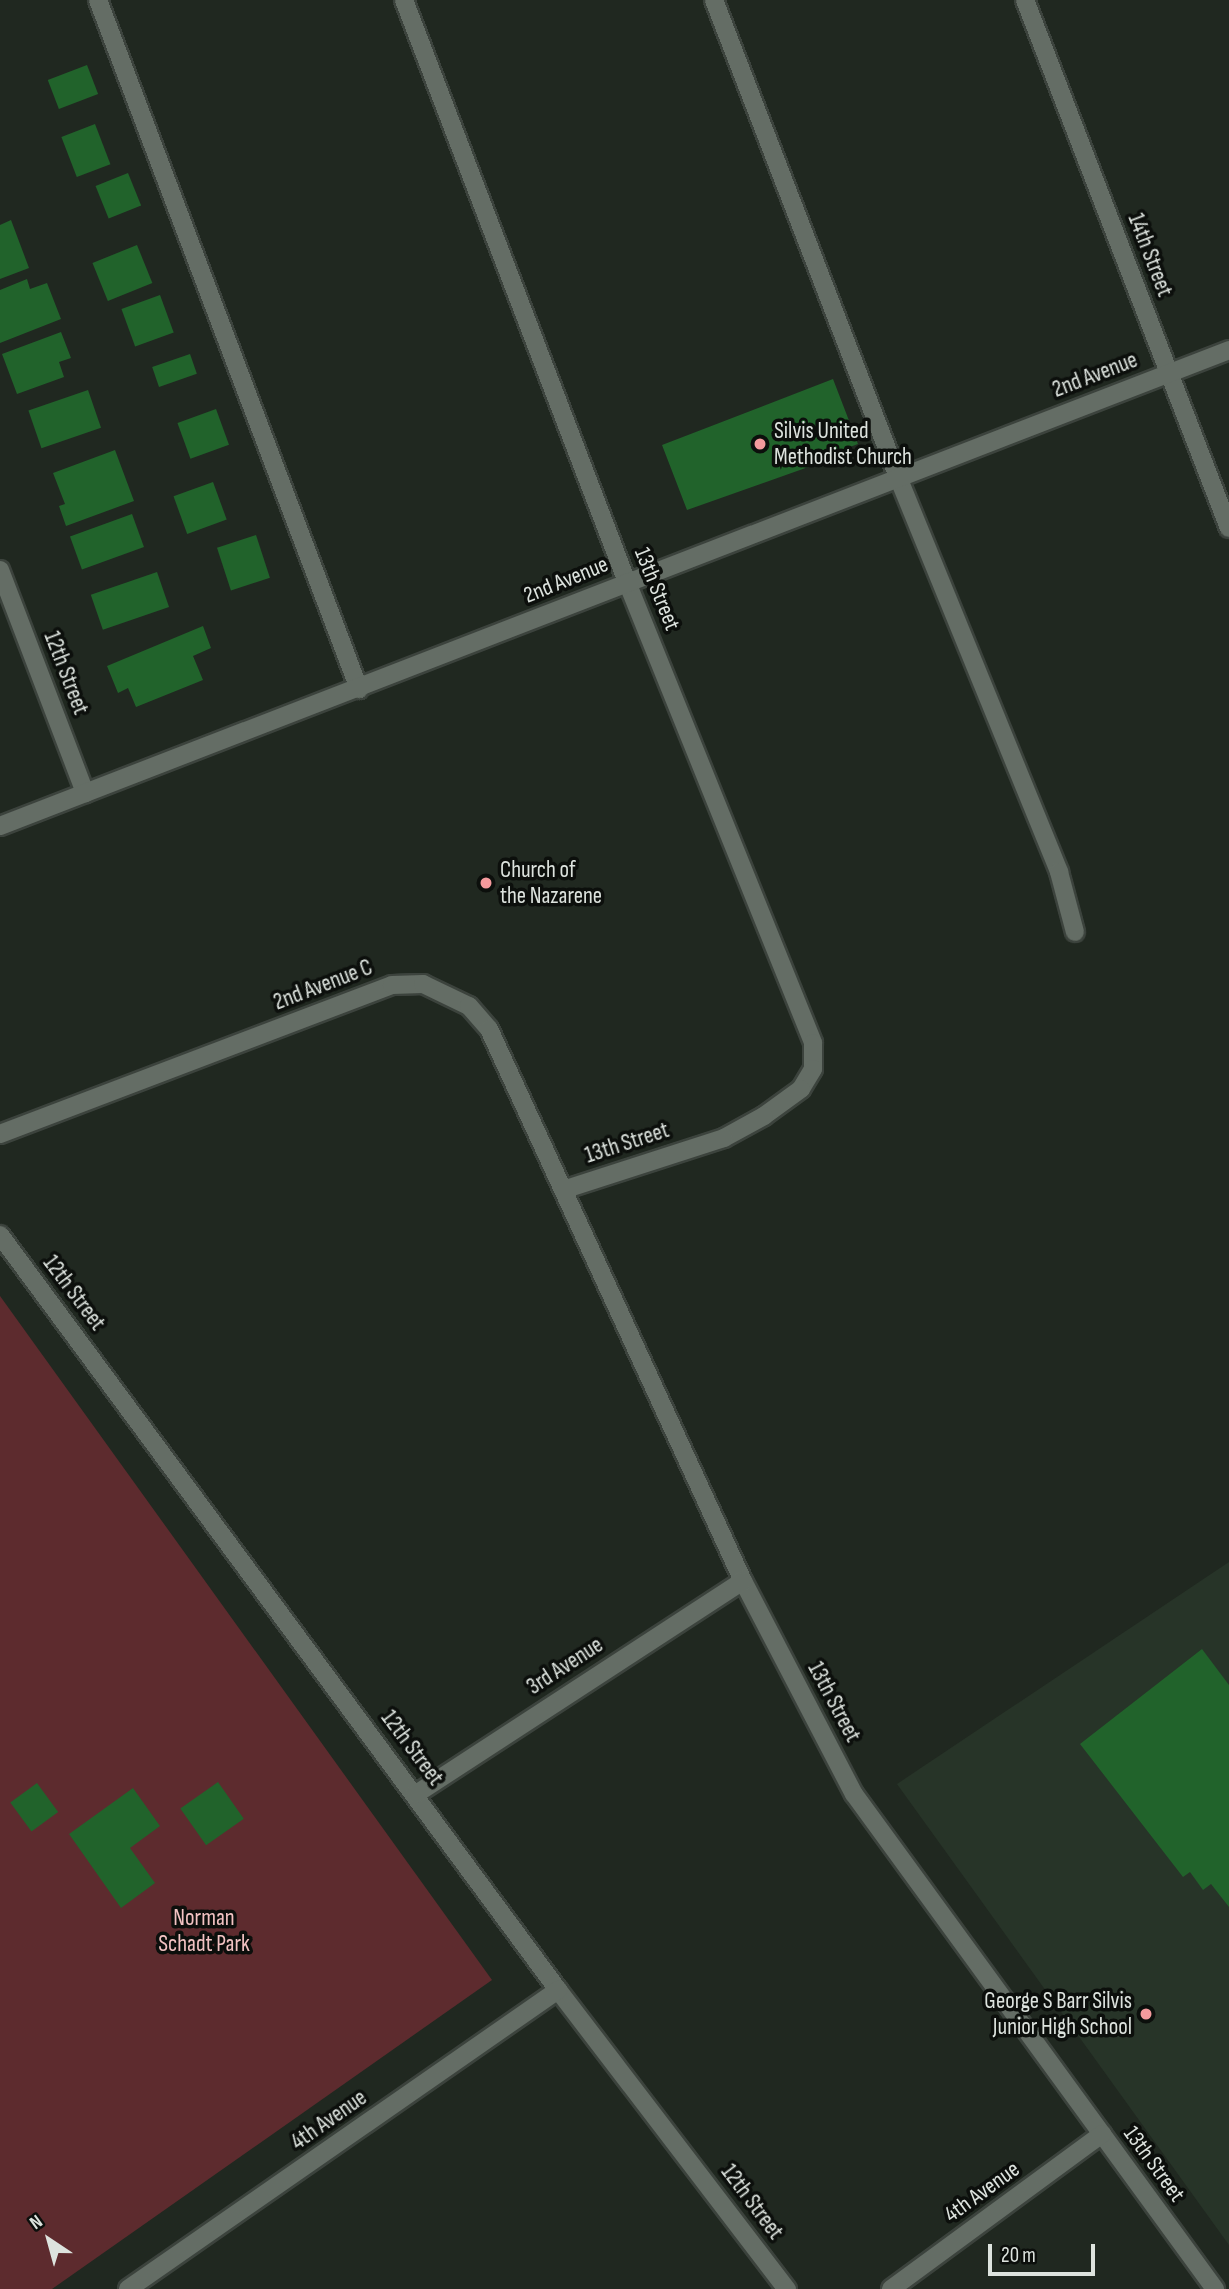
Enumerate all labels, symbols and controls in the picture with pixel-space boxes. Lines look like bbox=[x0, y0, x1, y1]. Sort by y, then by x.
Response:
street label: 14th Street bbox=[1122, 210, 1178, 300]
street label: 2nd Avenue bbox=[1049, 346, 1141, 404]
place label: Silvis United Methodist Church bbox=[774, 417, 912, 471]
marker: Silvis United Methodist Church bbox=[752, 436, 768, 452]
street label: 13th Street bbox=[628, 544, 686, 634]
street label: 2nd Avenue bbox=[520, 551, 612, 609]
street label: 12th Street bbox=[38, 628, 94, 718]
place label: Church of the Nazarene bbox=[500, 856, 602, 910]
marker: Church of the Nazarene bbox=[478, 875, 494, 891]
street label: 2nd Avenue C bbox=[270, 954, 376, 1016]
street label: 13th Street bbox=[581, 1116, 673, 1170]
street label: 12th Street bbox=[37, 1250, 111, 1336]
street label: 3rd Avenue bbox=[522, 1631, 608, 1701]
street label: 13th Street bbox=[801, 1657, 867, 1747]
street label: 12th Street bbox=[375, 1705, 449, 1791]
park label: Norman Schadt Park bbox=[158, 1904, 250, 1958]
place label: George S Barr Silvis Junior High School bbox=[984, 1987, 1132, 2041]
marker: George S Barr Silvis Junior High School bbox=[1138, 2006, 1154, 2022]
street label: 4th Avenue bbox=[286, 2084, 372, 2156]
street label: 13th Street bbox=[1117, 2121, 1191, 2207]
street label: 4th Avenue bbox=[939, 2155, 1025, 2229]
street label: 12th Street bbox=[715, 2159, 789, 2245]
north arrow bbox=[14, 2205, 84, 2275]
text: N bbox=[25, 2210, 47, 2235]
scale bar bbox=[991, 2230, 1098, 2274]
text: 20 m bbox=[1001, 2243, 1036, 2268]

